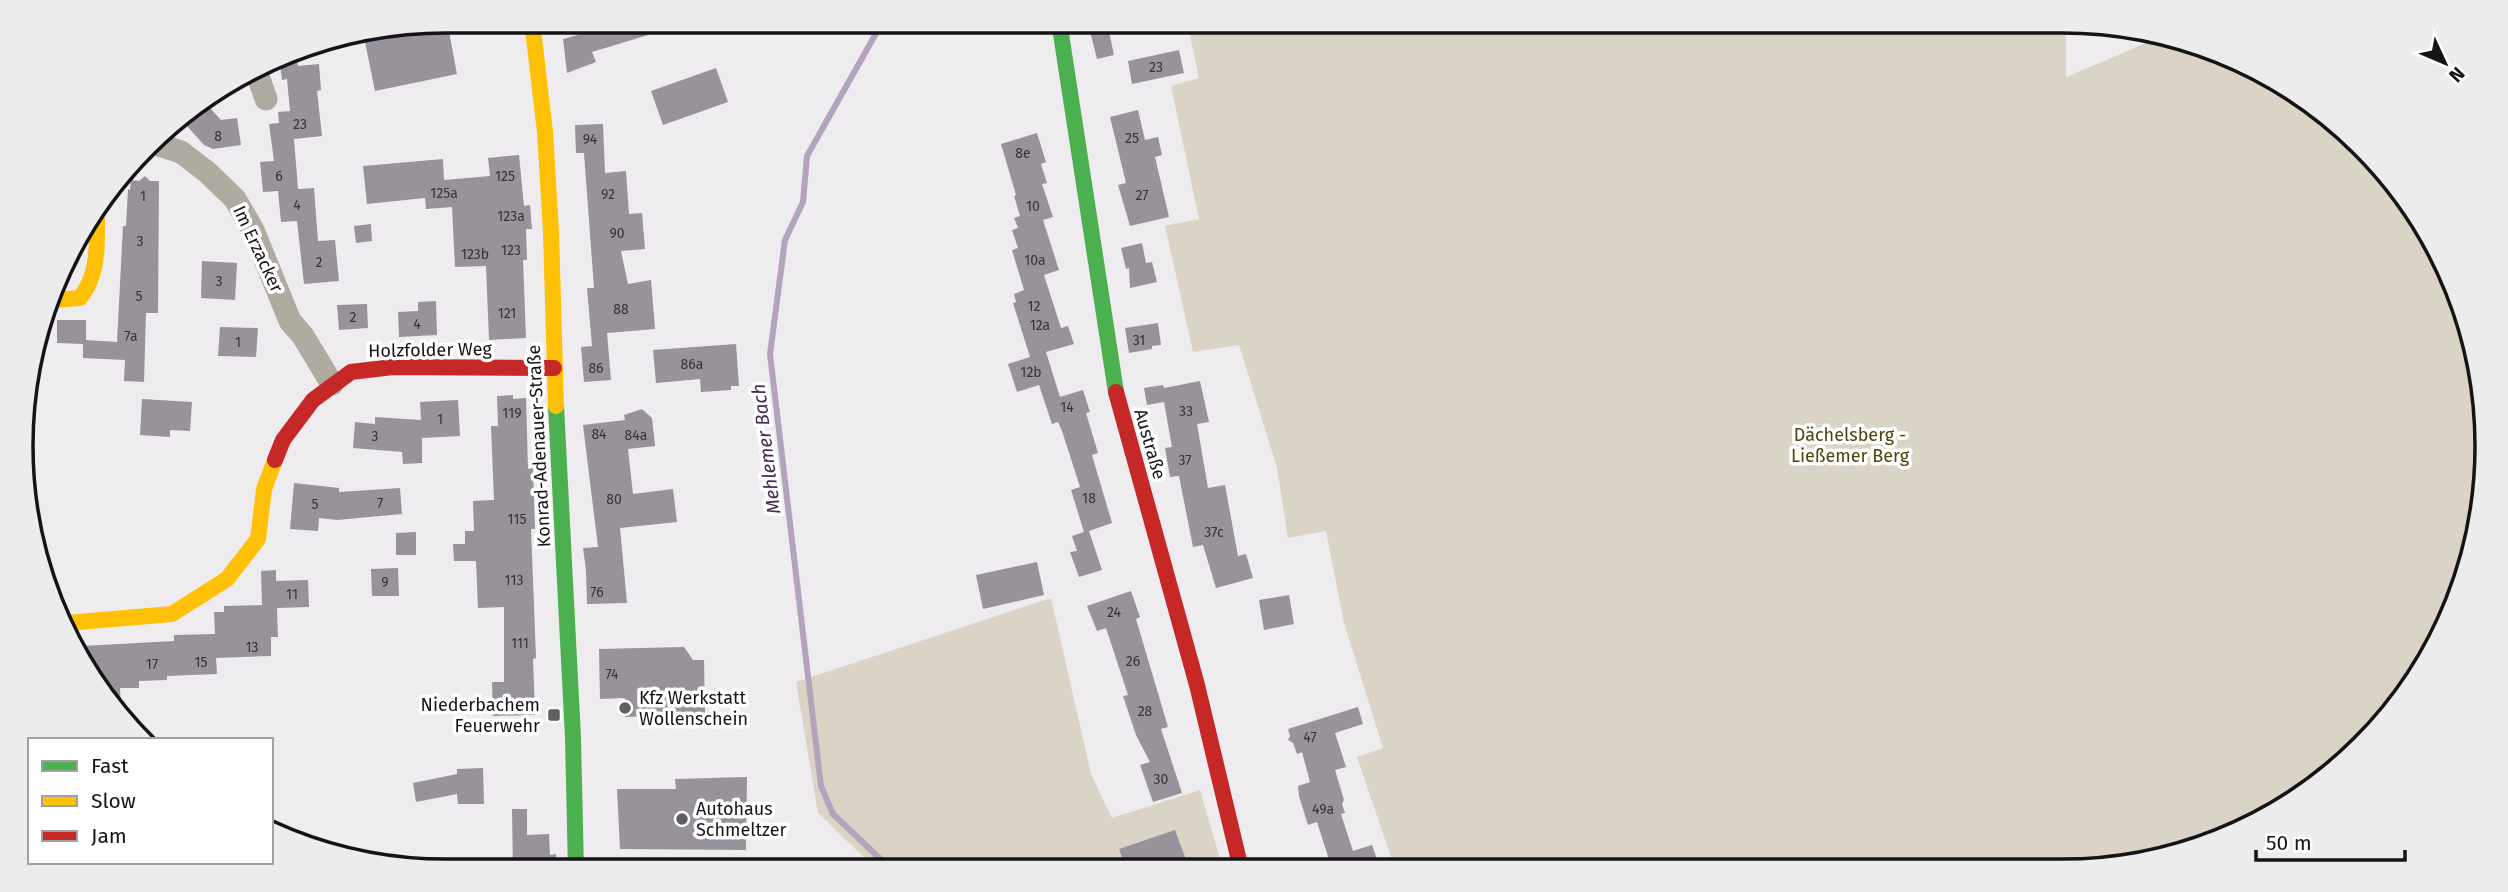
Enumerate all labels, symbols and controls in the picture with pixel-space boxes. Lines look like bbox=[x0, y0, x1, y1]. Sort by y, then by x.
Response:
north arrow bbox=[2410, 28, 2480, 98]
house number: 23 bbox=[1149, 59, 1163, 76]
text: N bbox=[2444, 62, 2470, 87]
house number: 23 bbox=[293, 116, 307, 133]
house number: 8 bbox=[214, 128, 222, 145]
house number: 25 bbox=[1125, 130, 1139, 147]
house number: 94 bbox=[583, 131, 598, 148]
house number: 8e bbox=[1015, 145, 1031, 162]
house number: 6 bbox=[275, 168, 283, 185]
house number: 125 bbox=[495, 168, 515, 185]
house number: 125a bbox=[430, 185, 458, 202]
house number: 92 bbox=[601, 186, 615, 203]
house number: 27 bbox=[1135, 187, 1149, 204]
house number: 1 bbox=[140, 188, 146, 205]
house number: 4 bbox=[293, 197, 301, 214]
house number: 10 bbox=[1026, 198, 1040, 215]
street label: Im Erzacker bbox=[228, 202, 288, 296]
house number: 123a bbox=[497, 208, 525, 225]
house number: 90 bbox=[609, 225, 625, 242]
house number: 3 bbox=[137, 233, 144, 250]
house number: 123 bbox=[501, 242, 521, 259]
house number: 123b bbox=[461, 246, 489, 263]
house number: 10a bbox=[1024, 252, 1046, 269]
house number: 2 bbox=[316, 254, 323, 271]
house number: 3 bbox=[216, 273, 223, 290]
house number: 5 bbox=[135, 288, 143, 305]
house number: 12 bbox=[1028, 298, 1041, 315]
house number: 88 bbox=[613, 301, 629, 318]
house number: 121 bbox=[498, 305, 516, 322]
house number: 2 bbox=[350, 309, 357, 326]
house number: 4 bbox=[413, 316, 421, 333]
house number: 12a bbox=[1030, 317, 1050, 334]
house number: 7a bbox=[124, 328, 138, 345]
house number: 31 bbox=[1133, 332, 1145, 349]
house number: 1 bbox=[235, 334, 241, 351]
street label: Holzfolder Weg bbox=[368, 338, 493, 362]
street label: Konrad-Adenauer-Straße bbox=[523, 344, 555, 548]
house number: 86a bbox=[681, 356, 703, 373]
house number: 86 bbox=[588, 360, 604, 377]
house number: 12b bbox=[1020, 364, 1042, 381]
water label: Mehlemer Bach bbox=[747, 383, 785, 515]
house number: 14 bbox=[1060, 399, 1074, 416]
house number: 33 bbox=[1179, 403, 1193, 420]
house number: 119 bbox=[502, 405, 522, 422]
street label: Austraße bbox=[1129, 406, 1171, 482]
house number: 1 bbox=[437, 411, 443, 428]
park label: Dächelsberg - Ließemer Berg bbox=[1791, 424, 1910, 467]
house number: 84 bbox=[591, 426, 607, 443]
house number: 84a bbox=[625, 427, 647, 444]
house number: 3 bbox=[372, 428, 379, 445]
house number: 37 bbox=[1178, 452, 1192, 469]
house number: 18 bbox=[1082, 490, 1096, 507]
house number: 80 bbox=[606, 491, 622, 508]
house number: 7 bbox=[377, 495, 383, 512]
house number: 5 bbox=[311, 496, 319, 513]
house number: 115 bbox=[508, 511, 526, 528]
house number: 37c bbox=[1204, 524, 1224, 541]
house number: 113 bbox=[505, 572, 523, 589]
house number: 9 bbox=[381, 574, 389, 591]
house number: 76 bbox=[590, 584, 604, 601]
house number: 11 bbox=[286, 586, 298, 603]
house number: 24 bbox=[1107, 604, 1122, 621]
house number: 111 bbox=[511, 635, 529, 652]
house number: 13 bbox=[245, 639, 259, 656]
house number: 26 bbox=[1126, 653, 1140, 670]
house number: 15 bbox=[194, 654, 208, 671]
house number: 17 bbox=[146, 656, 158, 673]
house number: 74 bbox=[605, 666, 619, 683]
place label: Kfz Werkstatt Wollenschein bbox=[639, 687, 748, 730]
place label: Niederbachem Feuerwehr bbox=[421, 694, 540, 737]
marker: Kfz Werkstatt Wollenschein bbox=[617, 700, 633, 716]
house number: 28 bbox=[1138, 703, 1153, 720]
marker: Niederbachem Feuerwehr bbox=[546, 707, 562, 723]
house number: 47 bbox=[1303, 729, 1317, 746]
legend bbox=[28, 738, 273, 864]
text: Fast bbox=[91, 753, 129, 779]
house number: 30 bbox=[1154, 771, 1169, 788]
text: Slow bbox=[91, 788, 136, 814]
place label: Autohaus Schmeltzer bbox=[696, 798, 787, 841]
house number: 49a bbox=[1312, 801, 1334, 818]
marker: Autohaus Schmeltzer bbox=[674, 811, 690, 827]
scale bar bbox=[2256, 818, 2405, 862]
text: Jam bbox=[91, 823, 127, 849]
text: 50 m bbox=[2266, 830, 2312, 856]

